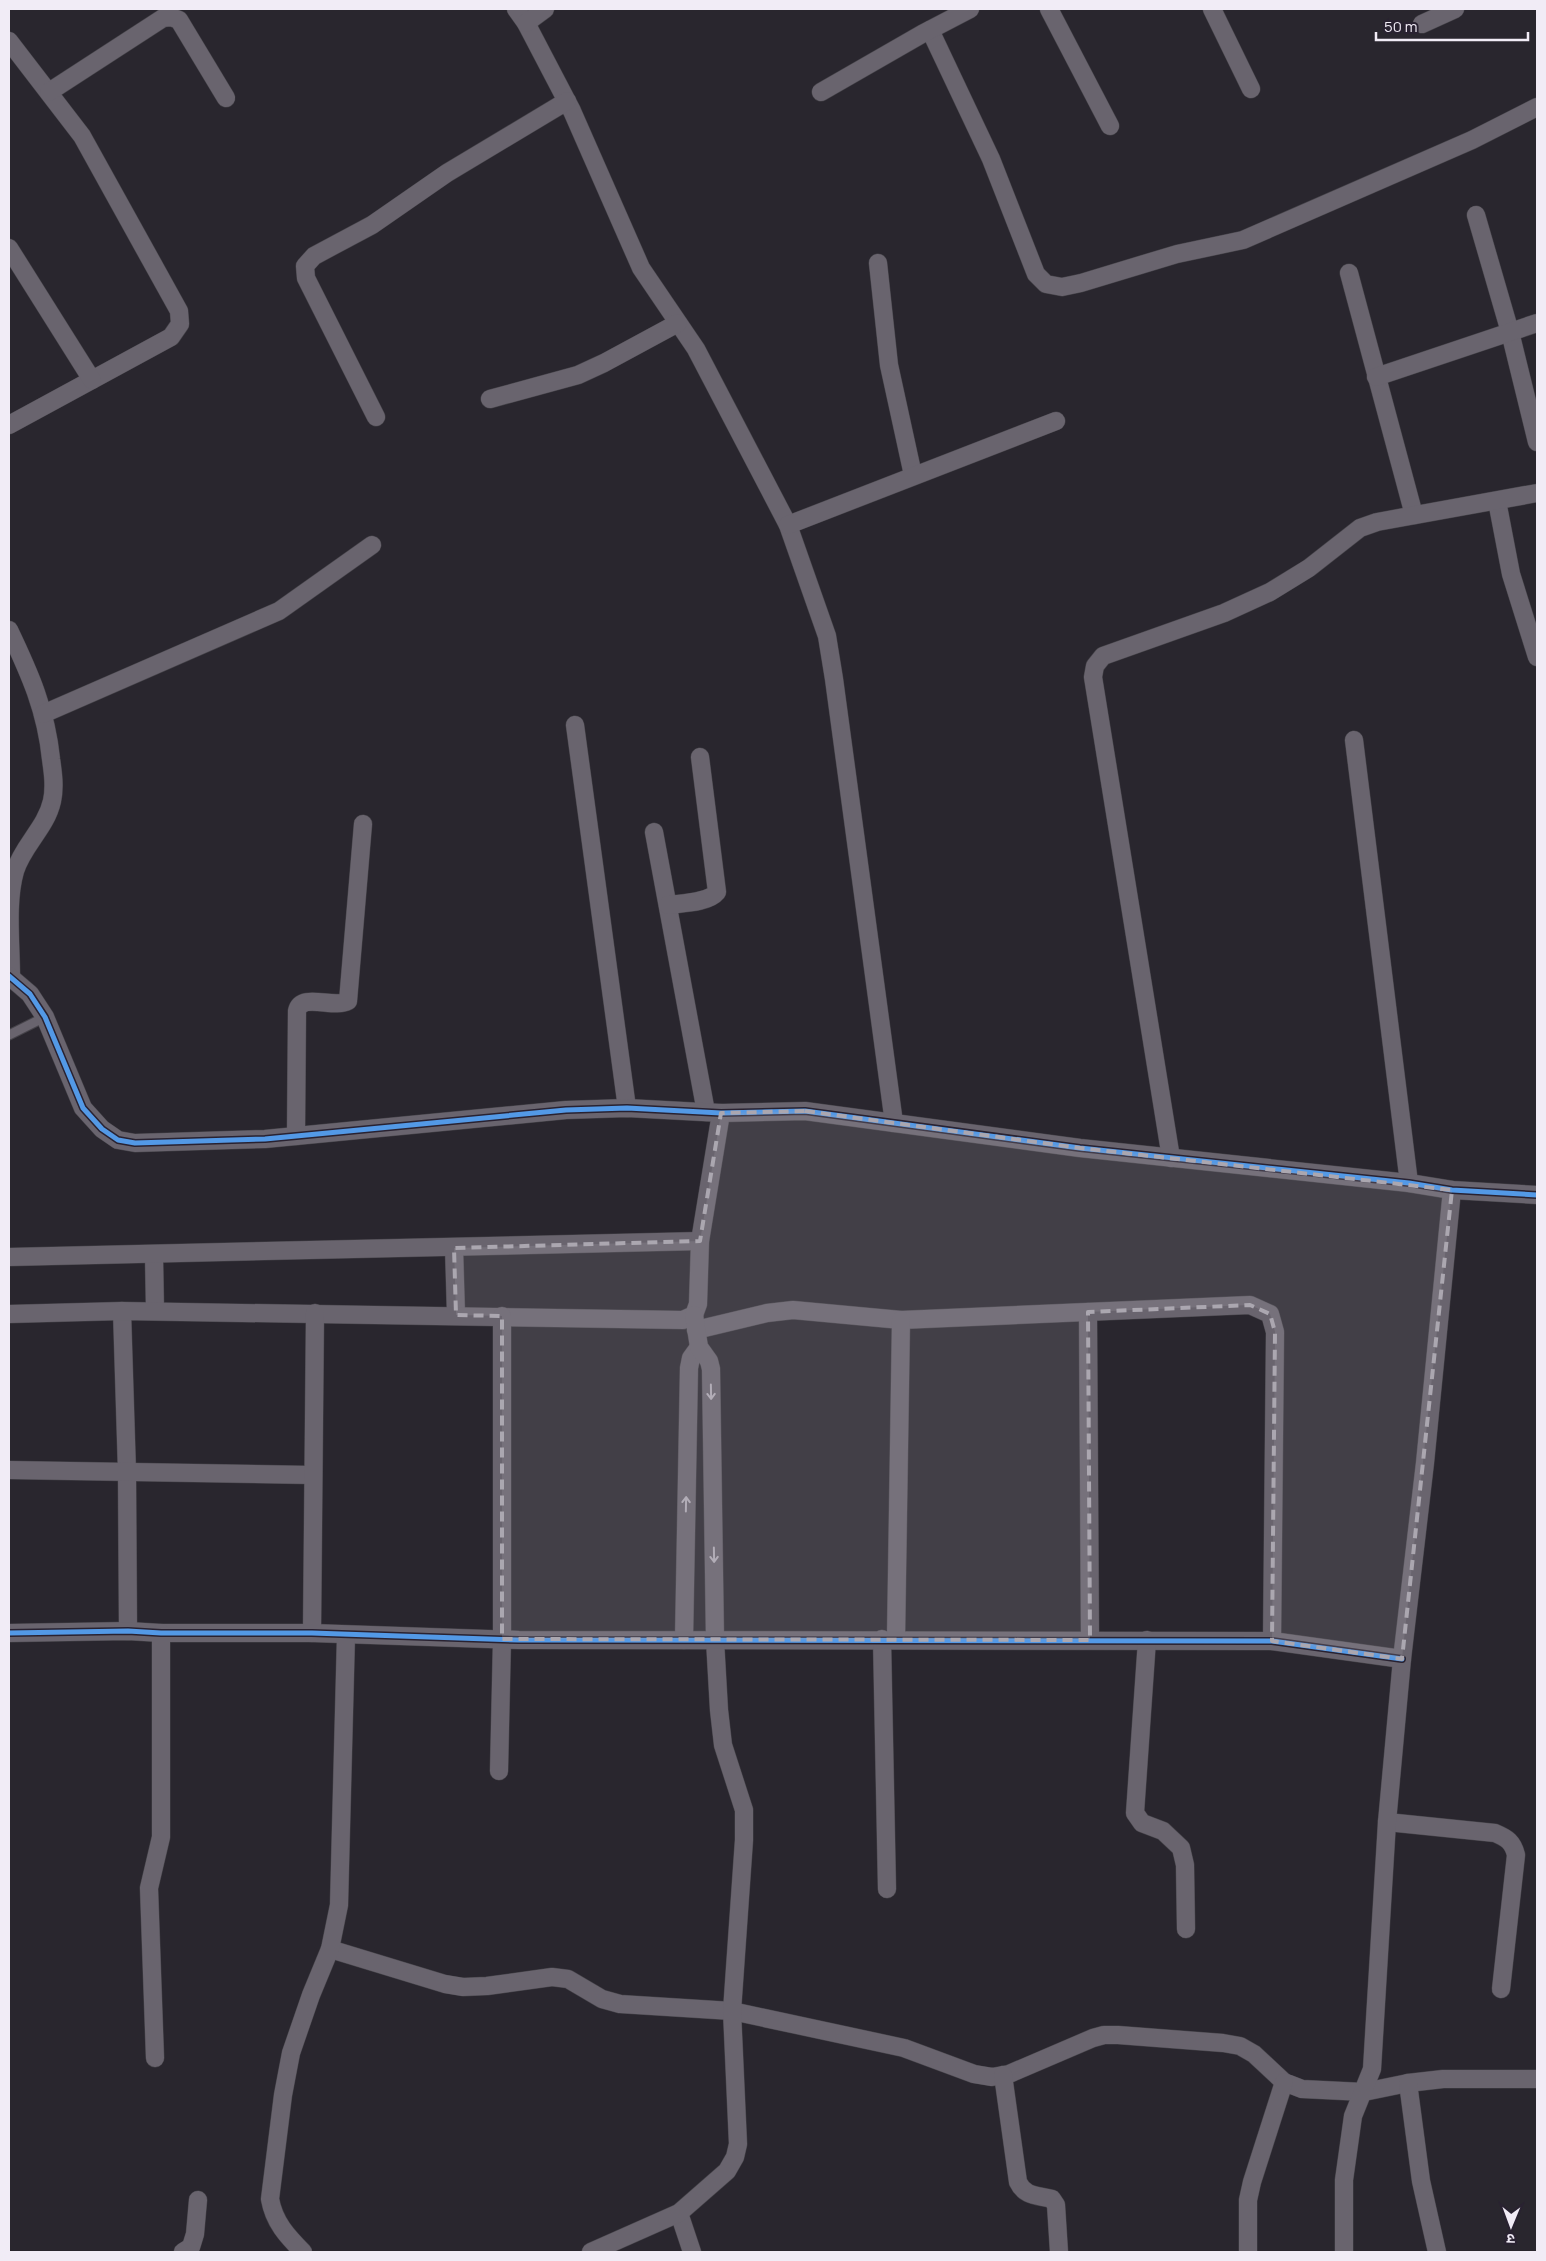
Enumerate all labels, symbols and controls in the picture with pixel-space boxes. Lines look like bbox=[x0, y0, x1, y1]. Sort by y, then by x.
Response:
scale bar bbox=[1376, 10, 1528, 42]
text: 50 m bbox=[1384, 16, 1418, 37]
one-way arrow bbox=[707, 1384, 716, 1400]
one-way arrow bbox=[681, 1496, 691, 1512]
one-way arrow bbox=[709, 1547, 718, 1563]
north arrow bbox=[1486, 2201, 1536, 2251]
text: उ bbox=[1506, 2230, 1515, 2249]

